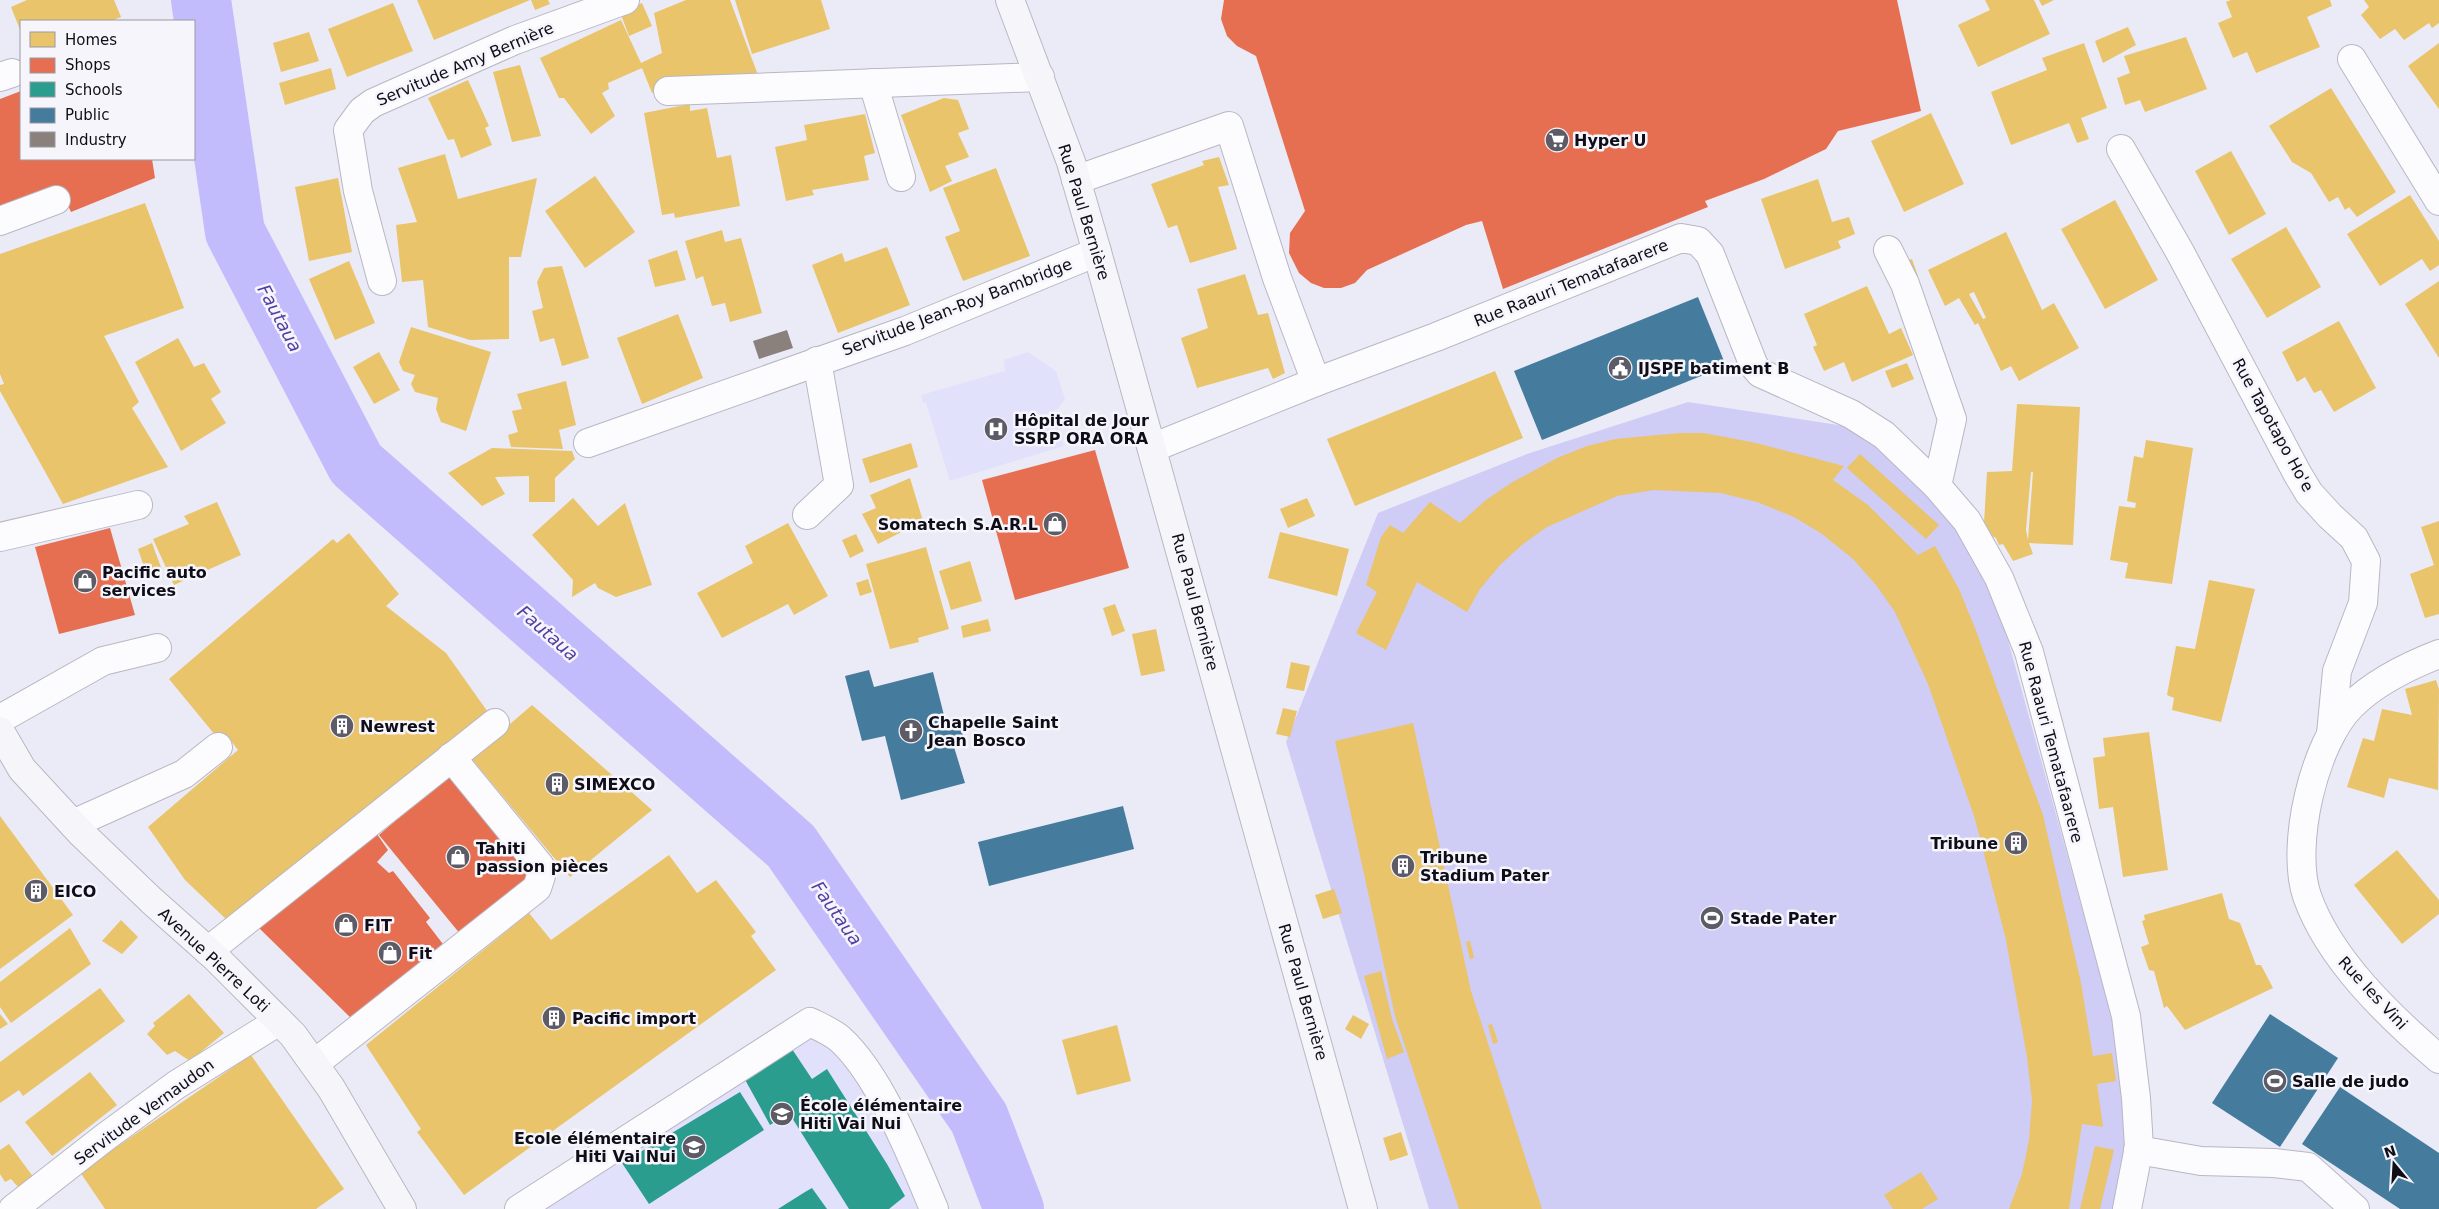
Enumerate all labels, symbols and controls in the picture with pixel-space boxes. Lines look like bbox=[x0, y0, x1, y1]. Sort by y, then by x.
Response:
street label: Servitude Amy Bernière bbox=[374, 18, 556, 110]
legend bbox=[20, 20, 195, 160]
text: Homes bbox=[65, 31, 117, 49]
text: Shops bbox=[65, 56, 111, 74]
text: Schools bbox=[65, 81, 123, 99]
text: Public bbox=[65, 106, 109, 124]
supermarket icon: Hyper U bbox=[1544, 127, 1570, 153]
text: Industry bbox=[65, 131, 127, 149]
place label: Hyper U bbox=[1574, 131, 1647, 150]
street label: Rue Paul Bernière bbox=[1054, 142, 1114, 282]
street label: Rue Raauri Tematafaarere bbox=[1471, 235, 1671, 331]
street label: Servitude Jean-Roy Bambridge bbox=[839, 254, 1075, 360]
water label: Fautaua bbox=[254, 281, 306, 355]
public building icon: IJSPF batiment B bbox=[1607, 355, 1633, 381]
street label: Rue Tapotapo Ho'e bbox=[2228, 355, 2318, 495]
place label: IJSPF batiment B bbox=[1638, 359, 1789, 378]
place label: Hôpital de Jour SSRP ORA ORA bbox=[1014, 411, 1149, 448]
hospital icon: Hôpital de Jour SSRP ORA ORA bbox=[983, 416, 1009, 442]
shop icon: Somatech S.A.R.L bbox=[1042, 511, 1068, 537]
place label: Somatech S.A.R.L bbox=[878, 515, 1038, 534]
street label: Rue Paul Bernière bbox=[1168, 531, 1222, 673]
place label: Pacific auto services bbox=[102, 563, 207, 600]
shop icon: Pacific auto services bbox=[72, 568, 98, 594]
water label: Fautaua bbox=[513, 601, 583, 665]
street label: Rue Raauri Tematafaarere bbox=[2015, 639, 2087, 845]
building icon: Newrest bbox=[329, 713, 355, 739]
place label: Chapelle Saint Jean Bosco bbox=[927, 713, 1059, 750]
place label: Newrest bbox=[360, 717, 435, 736]
church icon: Chapelle Saint Jean Bosco bbox=[898, 718, 924, 744]
building icon: SIMEXCO bbox=[544, 771, 570, 797]
place label: SIMEXCO bbox=[574, 775, 655, 794]
building icon: Tribune bbox=[2003, 830, 2029, 856]
place label: Tribune bbox=[1930, 834, 1998, 853]
place label: Tahiti passion pièces bbox=[476, 839, 608, 876]
shop icon: Tahiti passion pièces bbox=[445, 844, 471, 870]
place label: Tribune Stadium Pater bbox=[1420, 848, 1549, 885]
building icon: Tribune Stadium Pater bbox=[1390, 853, 1416, 879]
water label: Fautaua bbox=[807, 877, 867, 949]
building icon: EICO bbox=[23, 878, 49, 904]
place label: EICO bbox=[54, 882, 96, 901]
street label: Avenue Pierre Loti bbox=[155, 904, 273, 1016]
sports icon: Stade Pater bbox=[1699, 905, 1725, 931]
place label: Stade Pater bbox=[1730, 909, 1836, 928]
shop icon: FIT bbox=[333, 912, 359, 938]
place label: FIT bbox=[364, 916, 392, 935]
street label: Rue Paul Bernière bbox=[1274, 921, 1332, 1063]
shop icon: Fit bbox=[377, 940, 403, 966]
place label: Fit bbox=[408, 944, 432, 963]
street label: Rue les Vini bbox=[2334, 953, 2412, 1033]
building icon: Pacific import bbox=[541, 1005, 567, 1031]
place label: Pacific import bbox=[572, 1009, 696, 1028]
street label: Servitude Vernaudon bbox=[70, 1055, 218, 1169]
sports icon: Salle de judo bbox=[2262, 1068, 2288, 1094]
place label: Salle de judo bbox=[2292, 1072, 2409, 1091]
place label: École élémentaire Hiti Vai Nui bbox=[800, 1096, 962, 1133]
school or university icon: École élémentaire Hiti Vai Nui bbox=[769, 1101, 795, 1127]
place label: Ecole élémentaire Hiti Vai Nui bbox=[514, 1129, 676, 1166]
school or university icon: Ecole élémentaire Hiti Vai Nui bbox=[681, 1134, 707, 1160]
north arrow bbox=[2369, 1139, 2419, 1189]
text: N bbox=[2382, 1142, 2398, 1161]

